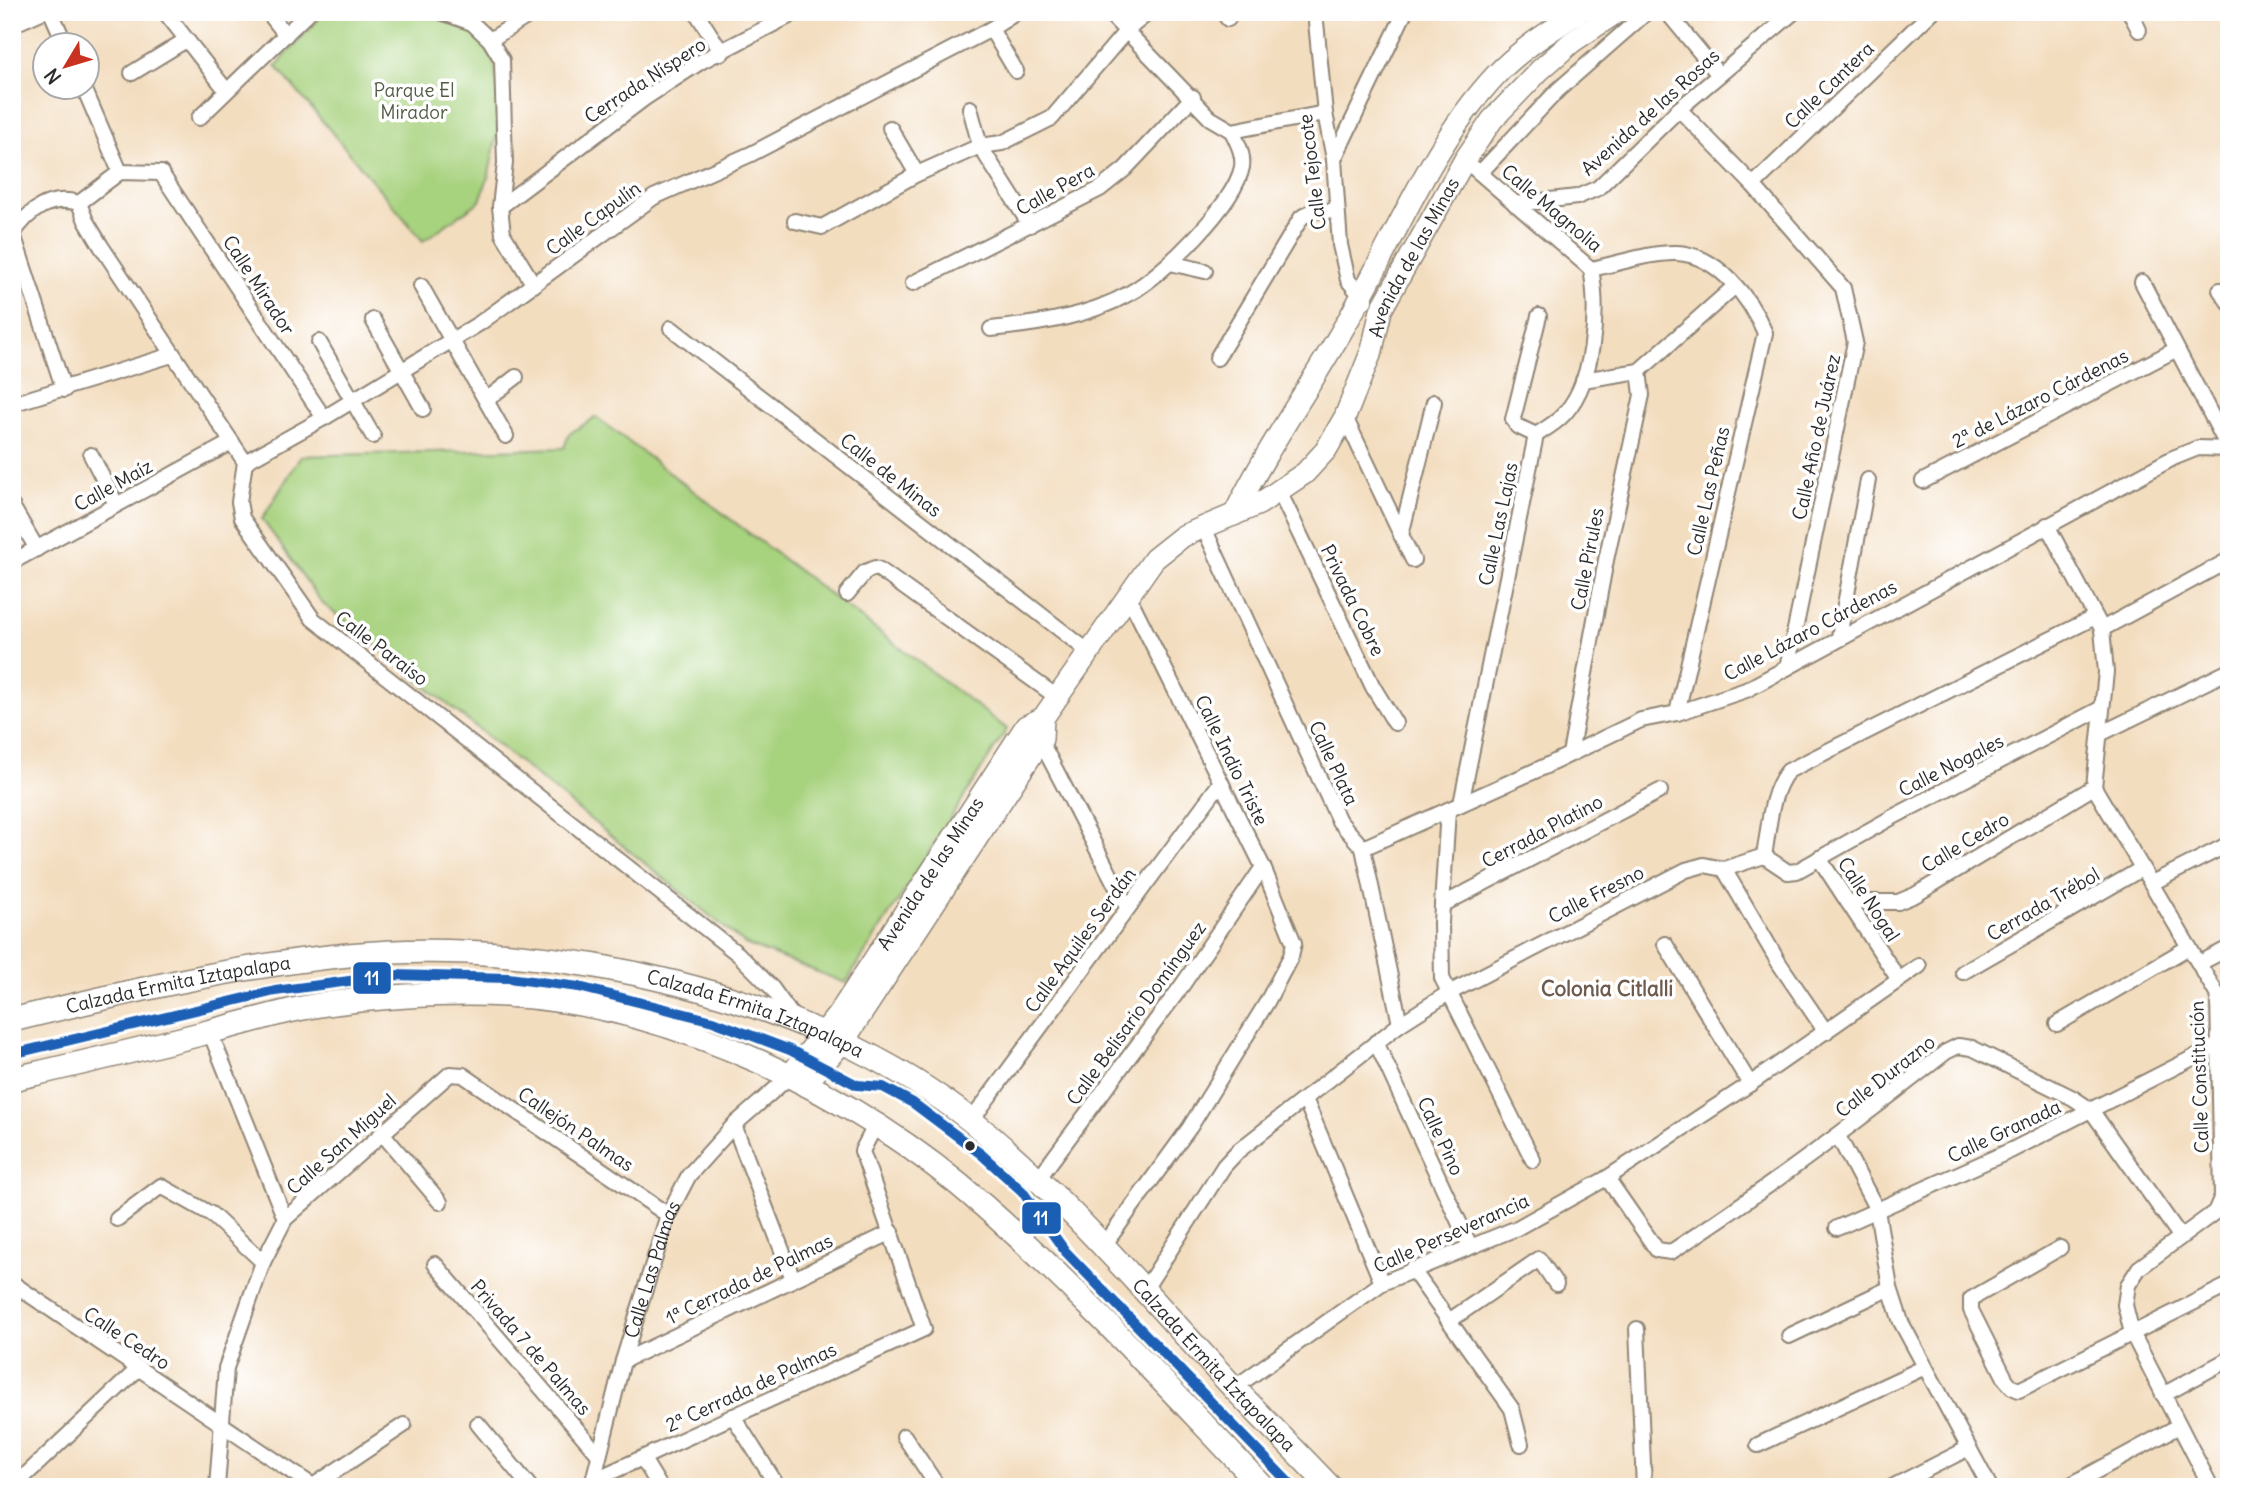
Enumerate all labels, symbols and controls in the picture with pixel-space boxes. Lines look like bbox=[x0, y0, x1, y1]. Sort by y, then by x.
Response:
north arrow bbox=[32, 32, 102, 102]
street label: Cerrada Níspero bbox=[580, 32, 710, 128]
street label: Calle Cantera bbox=[1779, 36, 1879, 134]
street label: Avenida de las Rosas bbox=[1576, 43, 1724, 181]
text: N bbox=[39, 64, 66, 89]
park label: Parque El Mirador bbox=[373, 78, 455, 124]
street label: Calle Tejocote bbox=[1293, 113, 1331, 231]
street label: Calle Pera bbox=[1012, 158, 1098, 220]
street label: Calle Magnolia bbox=[1497, 159, 1607, 257]
street label: Avenida de las Minas bbox=[1363, 173, 1464, 340]
street label: Calle Capulín bbox=[541, 176, 645, 260]
street label: Calle Mirador bbox=[218, 231, 300, 340]
street label: 2ª de Lázaro Cárdenas bbox=[1948, 343, 2132, 453]
street label: Calle Año de Juárez bbox=[1787, 352, 1845, 522]
street label: Calle Las Peñas bbox=[1681, 424, 1735, 558]
street label: Calle de Minas bbox=[835, 428, 947, 522]
street label: Calle Maíz bbox=[70, 454, 156, 516]
street label: Calle Las Lajas bbox=[1473, 460, 1523, 588]
street label: Calle Pirules bbox=[1565, 506, 1609, 612]
street label: Privada Cobre bbox=[1316, 540, 1390, 660]
street label: Calle Lázaro Cárdenas bbox=[1719, 574, 1901, 686]
street label: Calle Paraíso bbox=[331, 605, 433, 691]
street label: Calle Indio Triste bbox=[1190, 691, 1274, 829]
street label: Calle Plata bbox=[1304, 717, 1364, 809]
street label: Calle Nogales bbox=[1894, 728, 2008, 802]
street label: Cerrada Platino bbox=[1477, 789, 1607, 873]
street label: Avenida de las Minas bbox=[872, 792, 989, 954]
street label: Calle Cedro bbox=[1917, 806, 2013, 878]
street label: Calle Nogal bbox=[1833, 852, 1905, 946]
street label: Calle Fresno bbox=[1544, 860, 1648, 928]
street label: Cerrada Trébol bbox=[1982, 862, 2104, 946]
street label: Calle Aquiles Serdán bbox=[1019, 863, 1141, 1017]
street label: Calle Belisario Domínguez bbox=[1061, 916, 1211, 1110]
street label: Calzada Ermita Iztapalapa bbox=[63, 950, 292, 1019]
line badge: 11 bbox=[352, 961, 392, 995]
street label: Calzada Ermita Iztapalapa bbox=[645, 964, 868, 1063]
text: 11 bbox=[364, 966, 380, 990]
district label: Colonia Citlalli bbox=[1541, 975, 1673, 1002]
street label: Calle Constitución bbox=[2184, 1000, 2214, 1154]
street label: Calle Durazno bbox=[1830, 1030, 1940, 1122]
street label: Callejón Palmas bbox=[513, 1081, 639, 1177]
street label: Calle San Miguel bbox=[281, 1089, 401, 1199]
street label: Calle Pino bbox=[1412, 1093, 1470, 1179]
street label: Calle Granada bbox=[1943, 1094, 2065, 1168]
unlabelled marker bbox=[963, 1139, 977, 1153]
street label: Calle Perseverancia bbox=[1370, 1188, 1533, 1278]
street label: Calle Las Palmas bbox=[619, 1196, 686, 1341]
line badge: 11 bbox=[1021, 1201, 1062, 1235]
text: 11 bbox=[1033, 1206, 1049, 1230]
street label: 1ª Cerrada de Palmas bbox=[662, 1228, 836, 1330]
street label: Calzada Ermita Iztapalapa bbox=[1127, 1273, 1301, 1457]
street label: Privada 7 de Palmas bbox=[466, 1274, 596, 1420]
street label: Calle Cedro bbox=[79, 1301, 175, 1375]
street label: 2ª Cerrada de Palmas bbox=[662, 1337, 840, 1437]

